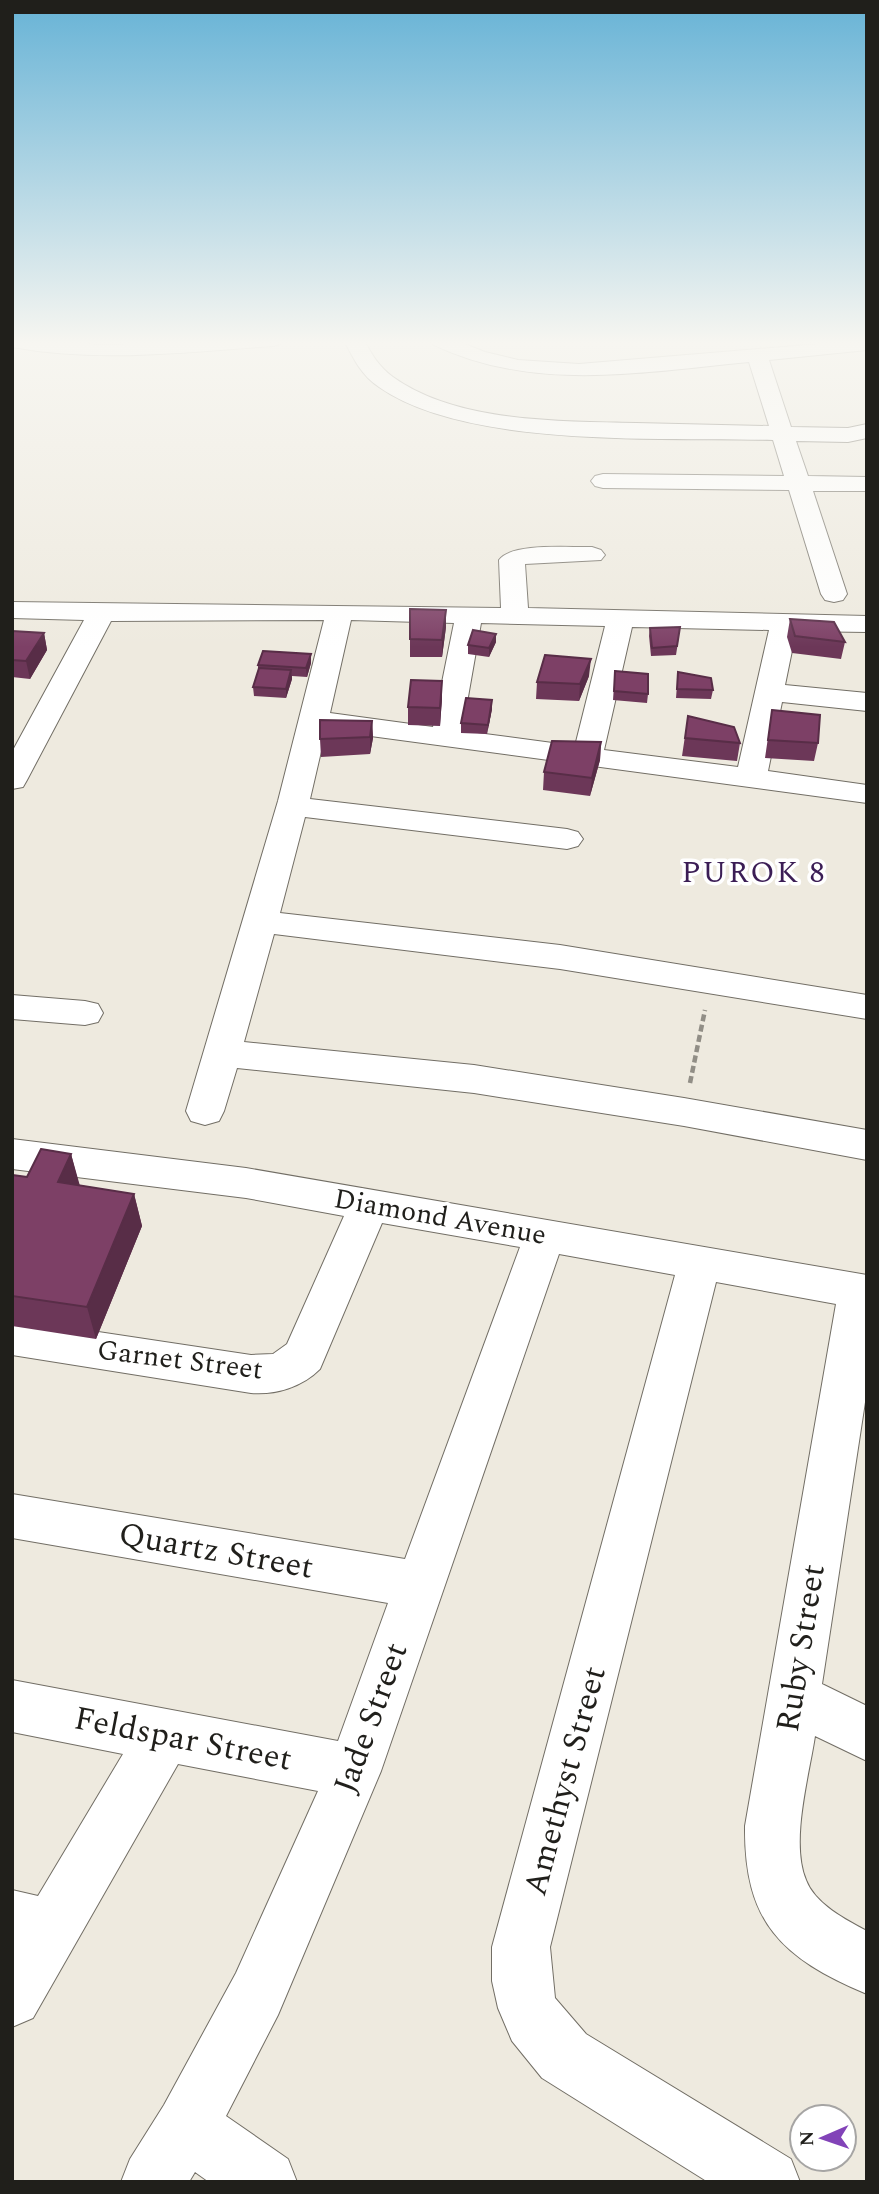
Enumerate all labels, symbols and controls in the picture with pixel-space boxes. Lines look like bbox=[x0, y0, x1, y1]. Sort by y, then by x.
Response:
district label: PUROK 8 bbox=[681, 850, 827, 896]
street label: Diamond Avenue bbox=[331, 1177, 549, 1257]
street label: Garnet Street bbox=[95, 1329, 265, 1391]
street label: Quartz Street bbox=[115, 1509, 317, 1593]
street label: Ruby Street bbox=[763, 1560, 839, 1736]
street label: Jade Street bbox=[321, 1636, 421, 1800]
street label: Amethyst Street bbox=[510, 1661, 620, 1901]
street label: Feldspar Street bbox=[70, 1693, 296, 1785]
north arrow bbox=[788, 2103, 858, 2173]
text: N bbox=[793, 2130, 822, 2147]

